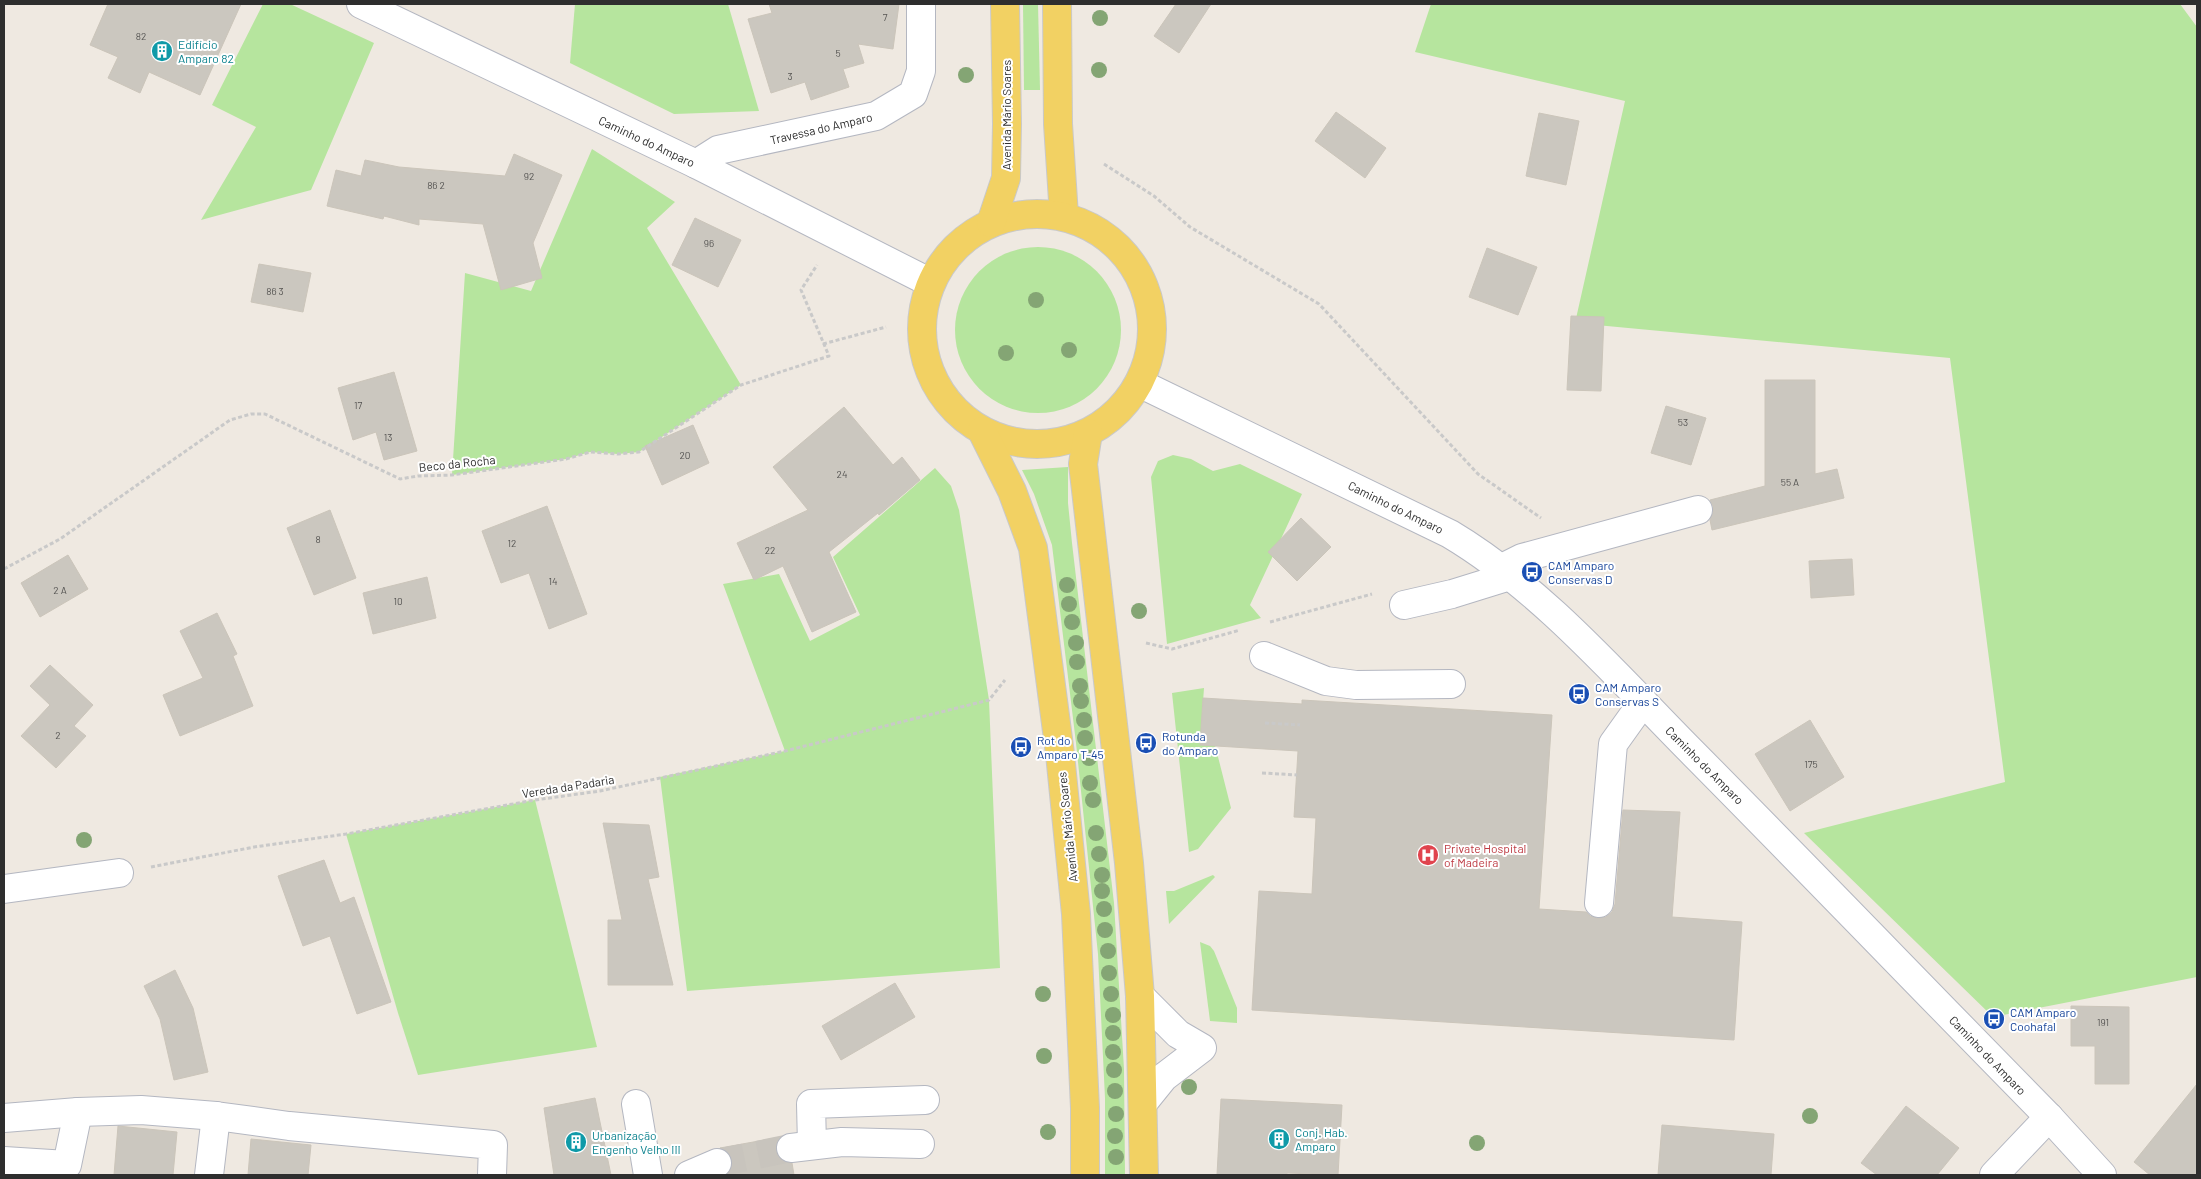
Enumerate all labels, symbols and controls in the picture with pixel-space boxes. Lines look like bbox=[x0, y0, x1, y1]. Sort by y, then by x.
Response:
house number: 7 bbox=[883, 11, 888, 23]
house number: 82 bbox=[136, 30, 146, 42]
place label: Edifício Amparo 82 bbox=[178, 37, 234, 65]
building icon: Edifício Amparo 82 bbox=[150, 39, 174, 63]
house number: 5 bbox=[835, 47, 841, 59]
street label: Avenida Mário Soares bbox=[999, 59, 1013, 170]
house number: 3 bbox=[787, 70, 793, 82]
street label: Travessa do Amparo bbox=[768, 109, 874, 147]
street label: Caminho do Amparo bbox=[597, 113, 697, 169]
house number: 92 bbox=[524, 170, 534, 182]
house number: 86 2 bbox=[427, 179, 445, 191]
house number: 96 bbox=[704, 237, 714, 249]
house number: 86 3 bbox=[266, 285, 284, 297]
house number: 17 bbox=[354, 399, 362, 411]
house number: 53 bbox=[1678, 416, 1688, 428]
house number: 13 bbox=[384, 431, 392, 443]
house number: 20 bbox=[679, 449, 691, 461]
street label: Beco da Rocha bbox=[418, 452, 496, 474]
house number: 24 bbox=[837, 468, 847, 480]
house number: 55 A bbox=[1781, 476, 1799, 488]
street label: Caminho do Amparo bbox=[1346, 478, 1446, 536]
house number: 8 bbox=[315, 533, 321, 545]
house number: 12 bbox=[508, 537, 516, 549]
house number: 22 bbox=[765, 544, 775, 556]
place label: CAM Amparo Conservas D bbox=[1548, 558, 1614, 586]
bus stop icon: CAM Amparo Conservas D bbox=[1520, 560, 1544, 584]
house number: 14 bbox=[548, 575, 558, 587]
house number: 2 A bbox=[53, 584, 67, 596]
house number: 10 bbox=[393, 595, 403, 607]
place label: CAM Amparo Conservas S bbox=[1595, 680, 1661, 708]
bus stop icon: CAM Amparo Conservas S bbox=[1567, 682, 1591, 706]
street label: Caminho do Amparo bbox=[1663, 723, 1747, 807]
house number: 2 bbox=[55, 729, 61, 741]
place label: Rotunda do Amparo bbox=[1162, 729, 1218, 757]
bus stop icon: Rotunda do Amparo bbox=[1134, 731, 1158, 755]
place label: Rot do Amparo T-45 bbox=[1037, 733, 1104, 761]
bus stop icon: Rot do Amparo T-45 bbox=[1009, 735, 1033, 759]
house number: 175 bbox=[1804, 758, 1818, 770]
street label: Avenida Mário Soares bbox=[1054, 771, 1080, 883]
street label: Vereda da Padaria bbox=[521, 772, 615, 800]
place label: Private Hospital of Madeira bbox=[1444, 841, 1526, 869]
hospital icon: Private Hospital of Madeira bbox=[1416, 843, 1440, 867]
place label: CAM Amparo Coohafal bbox=[2010, 1005, 2076, 1033]
bus stop icon: CAM Amparo Coohafal bbox=[1982, 1007, 2006, 1031]
street label: Caminho do Amparo bbox=[1947, 1013, 2029, 1097]
house number: 191 bbox=[2097, 1016, 2109, 1028]
place label: Conj. Hab. Amparo bbox=[1295, 1125, 1348, 1153]
building icon: Conj. Hab. Amparo bbox=[1267, 1127, 1291, 1151]
place label: Urbanização Engenho Velho III bbox=[592, 1128, 681, 1156]
building icon: Urbanização Engenho Velho III bbox=[564, 1130, 588, 1154]

